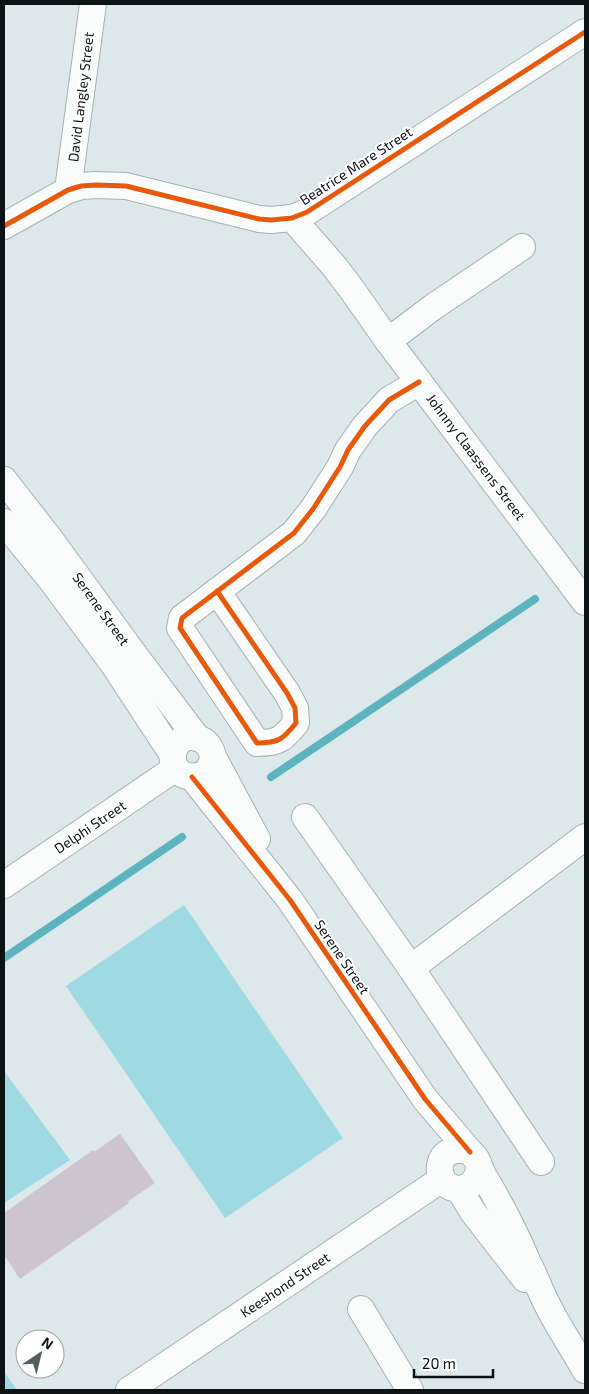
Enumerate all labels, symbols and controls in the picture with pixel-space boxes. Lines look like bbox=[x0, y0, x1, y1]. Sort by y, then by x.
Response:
street label: David Langley Street bbox=[64, 31, 97, 163]
street label: Beatrice Mare Street bbox=[296, 123, 415, 208]
street label: Johnny Claassens Street bbox=[423, 390, 529, 523]
street label: Serene Street bbox=[69, 569, 134, 648]
street label: Delphi Street bbox=[51, 796, 129, 857]
street label: Serene Street bbox=[311, 916, 374, 997]
street label: Keeshond Street bbox=[237, 1248, 333, 1321]
north arrow bbox=[15, 1329, 65, 1379]
text: N bbox=[39, 1333, 57, 1353]
scale bar bbox=[414, 1346, 493, 1378]
text: 20 m bbox=[422, 1354, 456, 1372]

